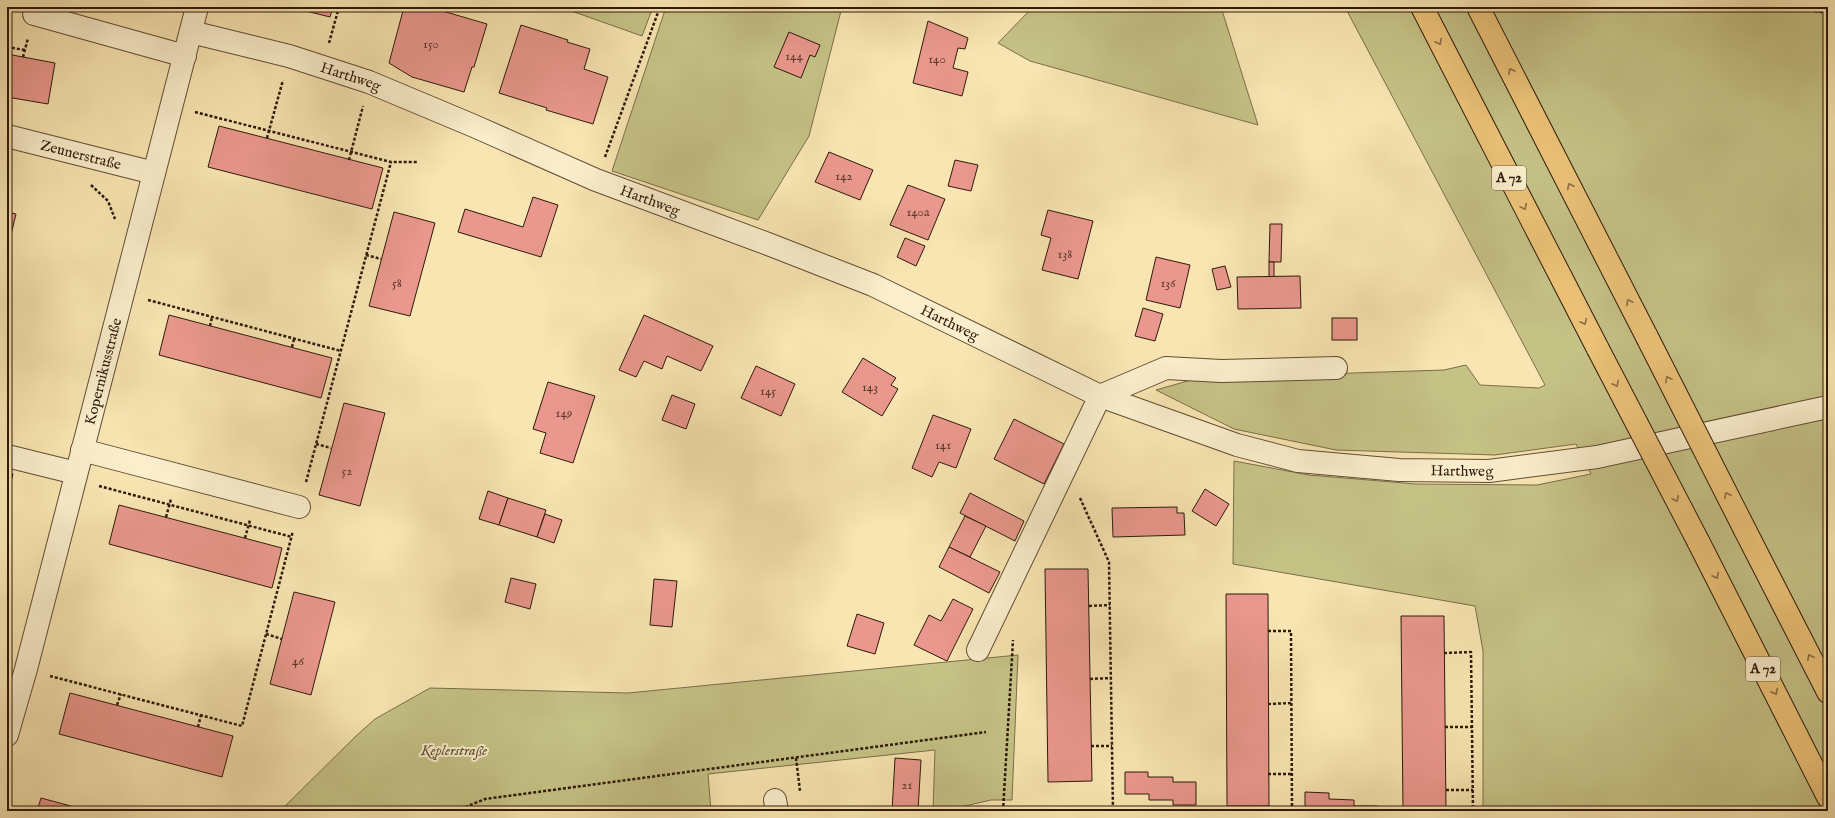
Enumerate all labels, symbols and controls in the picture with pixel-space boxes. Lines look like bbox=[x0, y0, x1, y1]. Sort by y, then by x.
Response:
house number: 150 bbox=[423, 36, 439, 53]
one-way arrow bbox=[1434, 38, 1442, 45]
house number: 144 bbox=[785, 48, 803, 65]
house number: 140 bbox=[928, 51, 946, 68]
street label: Harthweg bbox=[318, 57, 385, 96]
one-way arrow bbox=[1508, 68, 1515, 75]
street label: Zeunerstraße bbox=[38, 135, 123, 174]
road number: A 72 bbox=[1492, 166, 1526, 190]
house number: 142 bbox=[835, 168, 853, 185]
street label: Harthweg bbox=[617, 180, 684, 220]
one-way arrow bbox=[1567, 183, 1575, 191]
one-way arrow bbox=[1520, 203, 1527, 210]
house number: 140a bbox=[906, 204, 930, 221]
house number: 138 bbox=[1058, 246, 1072, 263]
house number: 58 bbox=[392, 275, 402, 292]
house number: 136 bbox=[1160, 275, 1176, 292]
one-way arrow bbox=[1627, 299, 1634, 306]
street label: Harthweg bbox=[917, 300, 983, 345]
street label: Kopernikusstraße bbox=[80, 316, 126, 427]
one-way arrow bbox=[1580, 318, 1587, 326]
one-way arrow bbox=[1666, 375, 1673, 383]
house number: 143 bbox=[862, 379, 878, 396]
one-way arrow bbox=[1611, 380, 1619, 387]
house number: 145 bbox=[760, 383, 776, 400]
house number: 149 bbox=[556, 405, 573, 422]
house number: 141 bbox=[935, 437, 951, 454]
street label: Harthweg bbox=[1430, 461, 1495, 481]
house number: 52 bbox=[342, 463, 352, 480]
one-way arrow bbox=[1724, 492, 1732, 499]
one-way arrow bbox=[1671, 495, 1679, 503]
one-way arrow bbox=[1711, 572, 1718, 579]
house number: 46 bbox=[292, 653, 304, 670]
one-way arrow bbox=[1807, 654, 1815, 661]
road number: A 72 bbox=[1746, 657, 1780, 681]
one-way arrow bbox=[1770, 688, 1777, 695]
park label: Keplerstraße bbox=[420, 741, 487, 760]
house number: 21 bbox=[902, 777, 913, 794]

